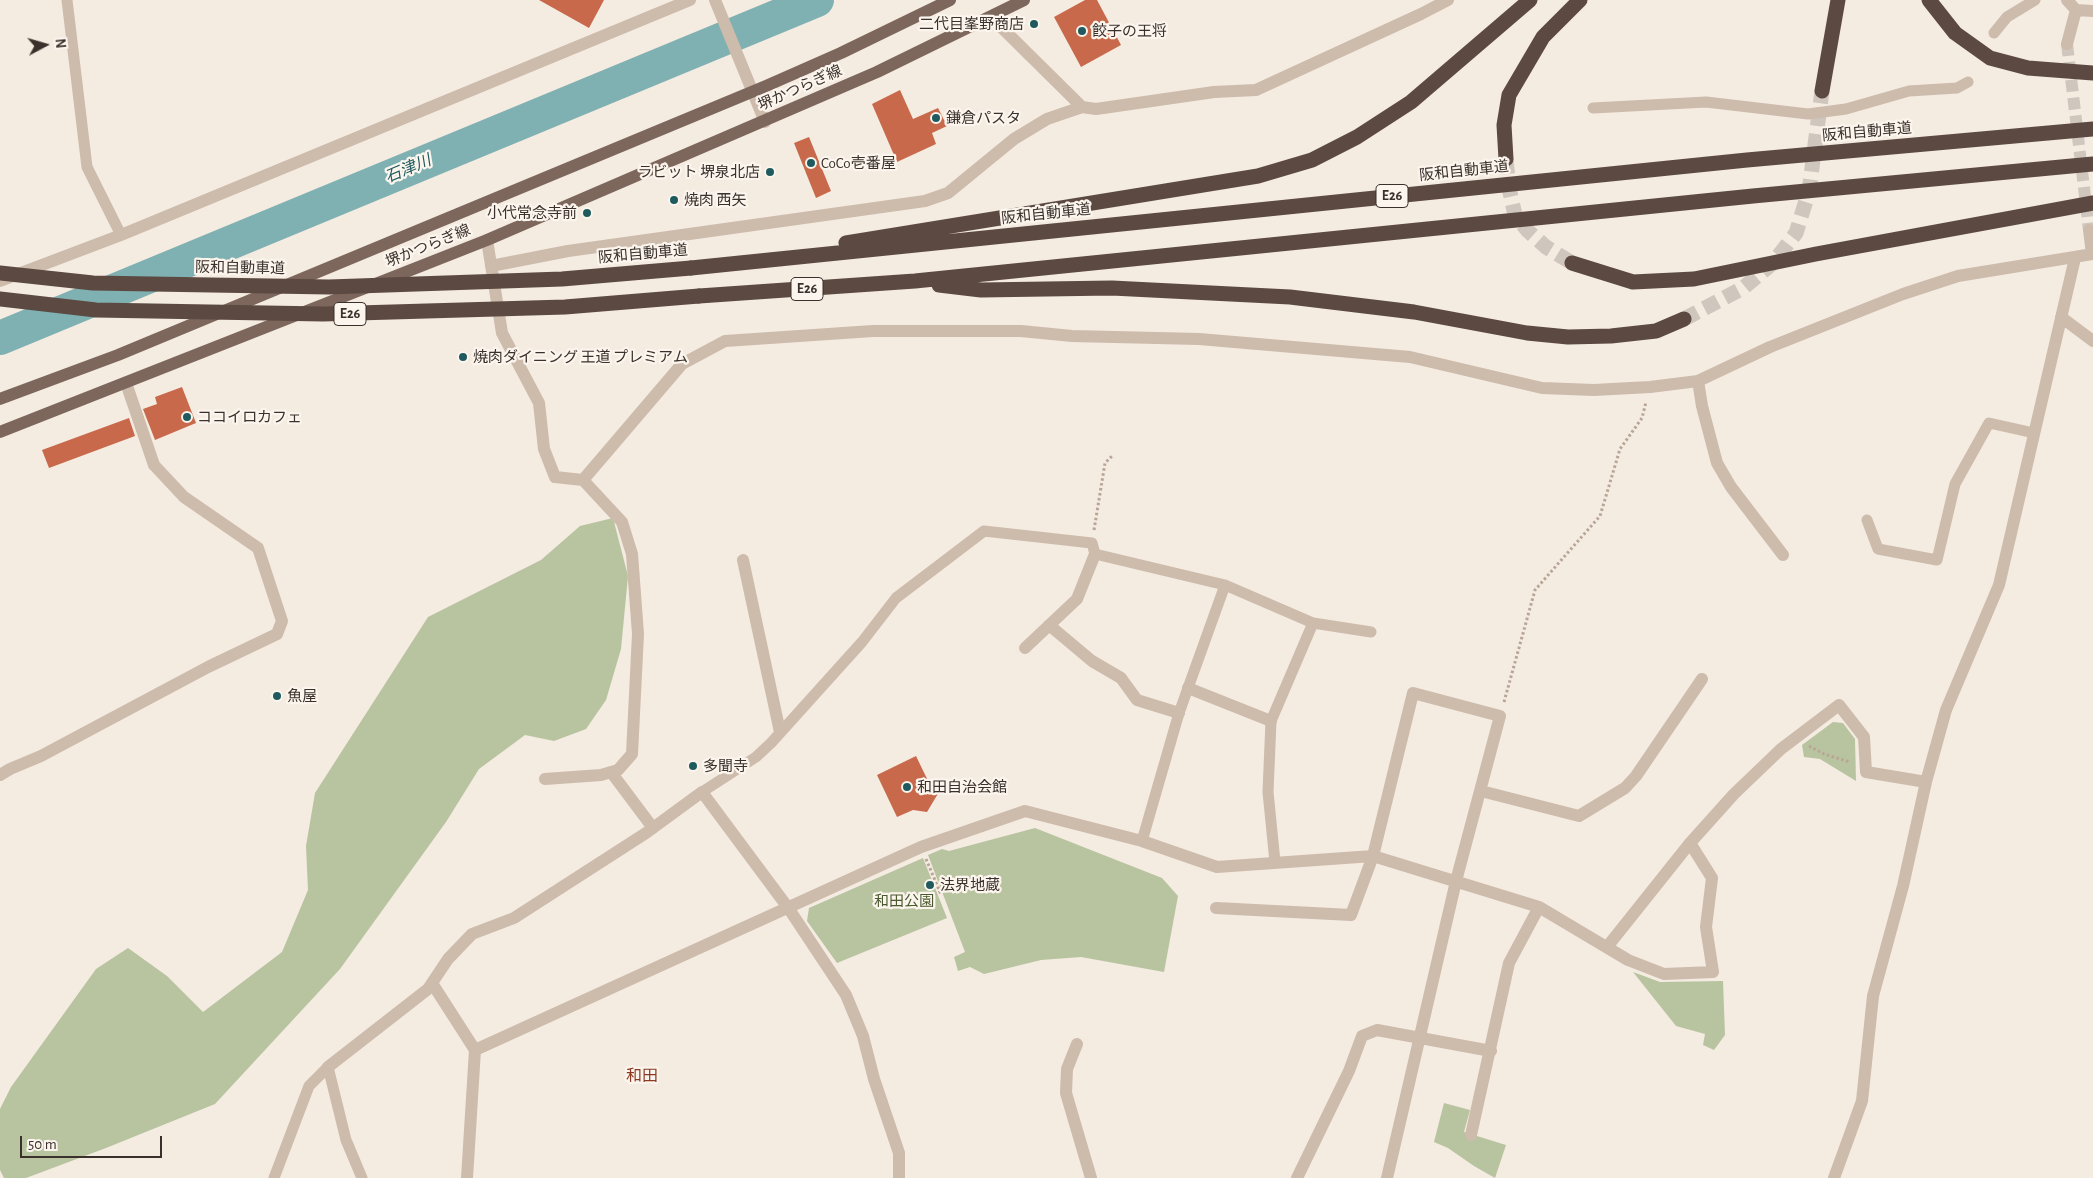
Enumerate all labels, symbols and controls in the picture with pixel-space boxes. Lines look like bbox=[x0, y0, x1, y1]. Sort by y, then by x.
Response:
place label: 二代目峯野商店 bbox=[919, 15, 1024, 33]
marker: 二代目峯野商店 bbox=[1028, 18, 1040, 30]
north arrow bbox=[20, 20, 70, 70]
place label: 餃子の王将 bbox=[1092, 22, 1167, 40]
marker: 餃子の王将 bbox=[1076, 25, 1088, 37]
text: N bbox=[52, 38, 67, 49]
street label: 堺かつらぎ線 bbox=[755, 61, 845, 115]
place label: 鎌倉パスタ bbox=[946, 109, 1021, 127]
marker: 鎌倉パスタ bbox=[930, 112, 942, 124]
street label: 阪和自動車道 bbox=[1821, 119, 1913, 145]
water label: 石津川 bbox=[382, 151, 434, 187]
place label: CoCo壱番屋 bbox=[821, 154, 896, 172]
marker: CoCo壱番屋 bbox=[805, 157, 817, 169]
street label: 阪和自動車道 bbox=[1418, 157, 1510, 185]
place label: ラビット 堺泉北店 bbox=[638, 163, 760, 181]
marker: ラビット 堺泉北店 bbox=[764, 166, 776, 178]
road number: E26 bbox=[1376, 185, 1408, 208]
place label: 焼肉 西矢 bbox=[684, 191, 746, 209]
marker: 焼肉 西矢 bbox=[668, 194, 680, 206]
street label: 阪和自動車道 bbox=[1000, 200, 1092, 228]
place label: 小代常念寺前 bbox=[487, 204, 577, 222]
marker: 小代常念寺前 bbox=[581, 207, 593, 219]
street label: 堺かつらぎ線 bbox=[383, 221, 473, 271]
street label: 阪和自動車道 bbox=[597, 241, 689, 267]
street label: 阪和自動車道 bbox=[195, 258, 285, 278]
road number: E26 bbox=[791, 278, 823, 300]
road number: E26 bbox=[334, 302, 366, 326]
place label: 焼肉ダイニング 王道 プレミアム bbox=[473, 348, 688, 366]
marker: 焼肉ダイニング 王道 プレミアム bbox=[457, 351, 469, 363]
place label: ココイロカフェ bbox=[197, 408, 302, 426]
marker: ココイロカフェ bbox=[181, 411, 193, 423]
place label: 魚屋 bbox=[287, 687, 317, 705]
marker: 魚屋 bbox=[271, 690, 283, 702]
place label: 多聞寺 bbox=[703, 757, 748, 775]
marker: 多聞寺 bbox=[687, 760, 699, 772]
place label: 和田自治会館 bbox=[917, 778, 1007, 796]
marker: 和田自治会館 bbox=[901, 781, 913, 793]
place label: 法界地蔵 bbox=[940, 876, 1000, 894]
marker: 法界地蔵 bbox=[924, 879, 936, 891]
park label: 和田公園 bbox=[874, 892, 934, 910]
district label: 和田 bbox=[626, 1066, 658, 1086]
scale bar bbox=[22, 1126, 165, 1158]
text: 50 m bbox=[28, 1137, 57, 1152]

